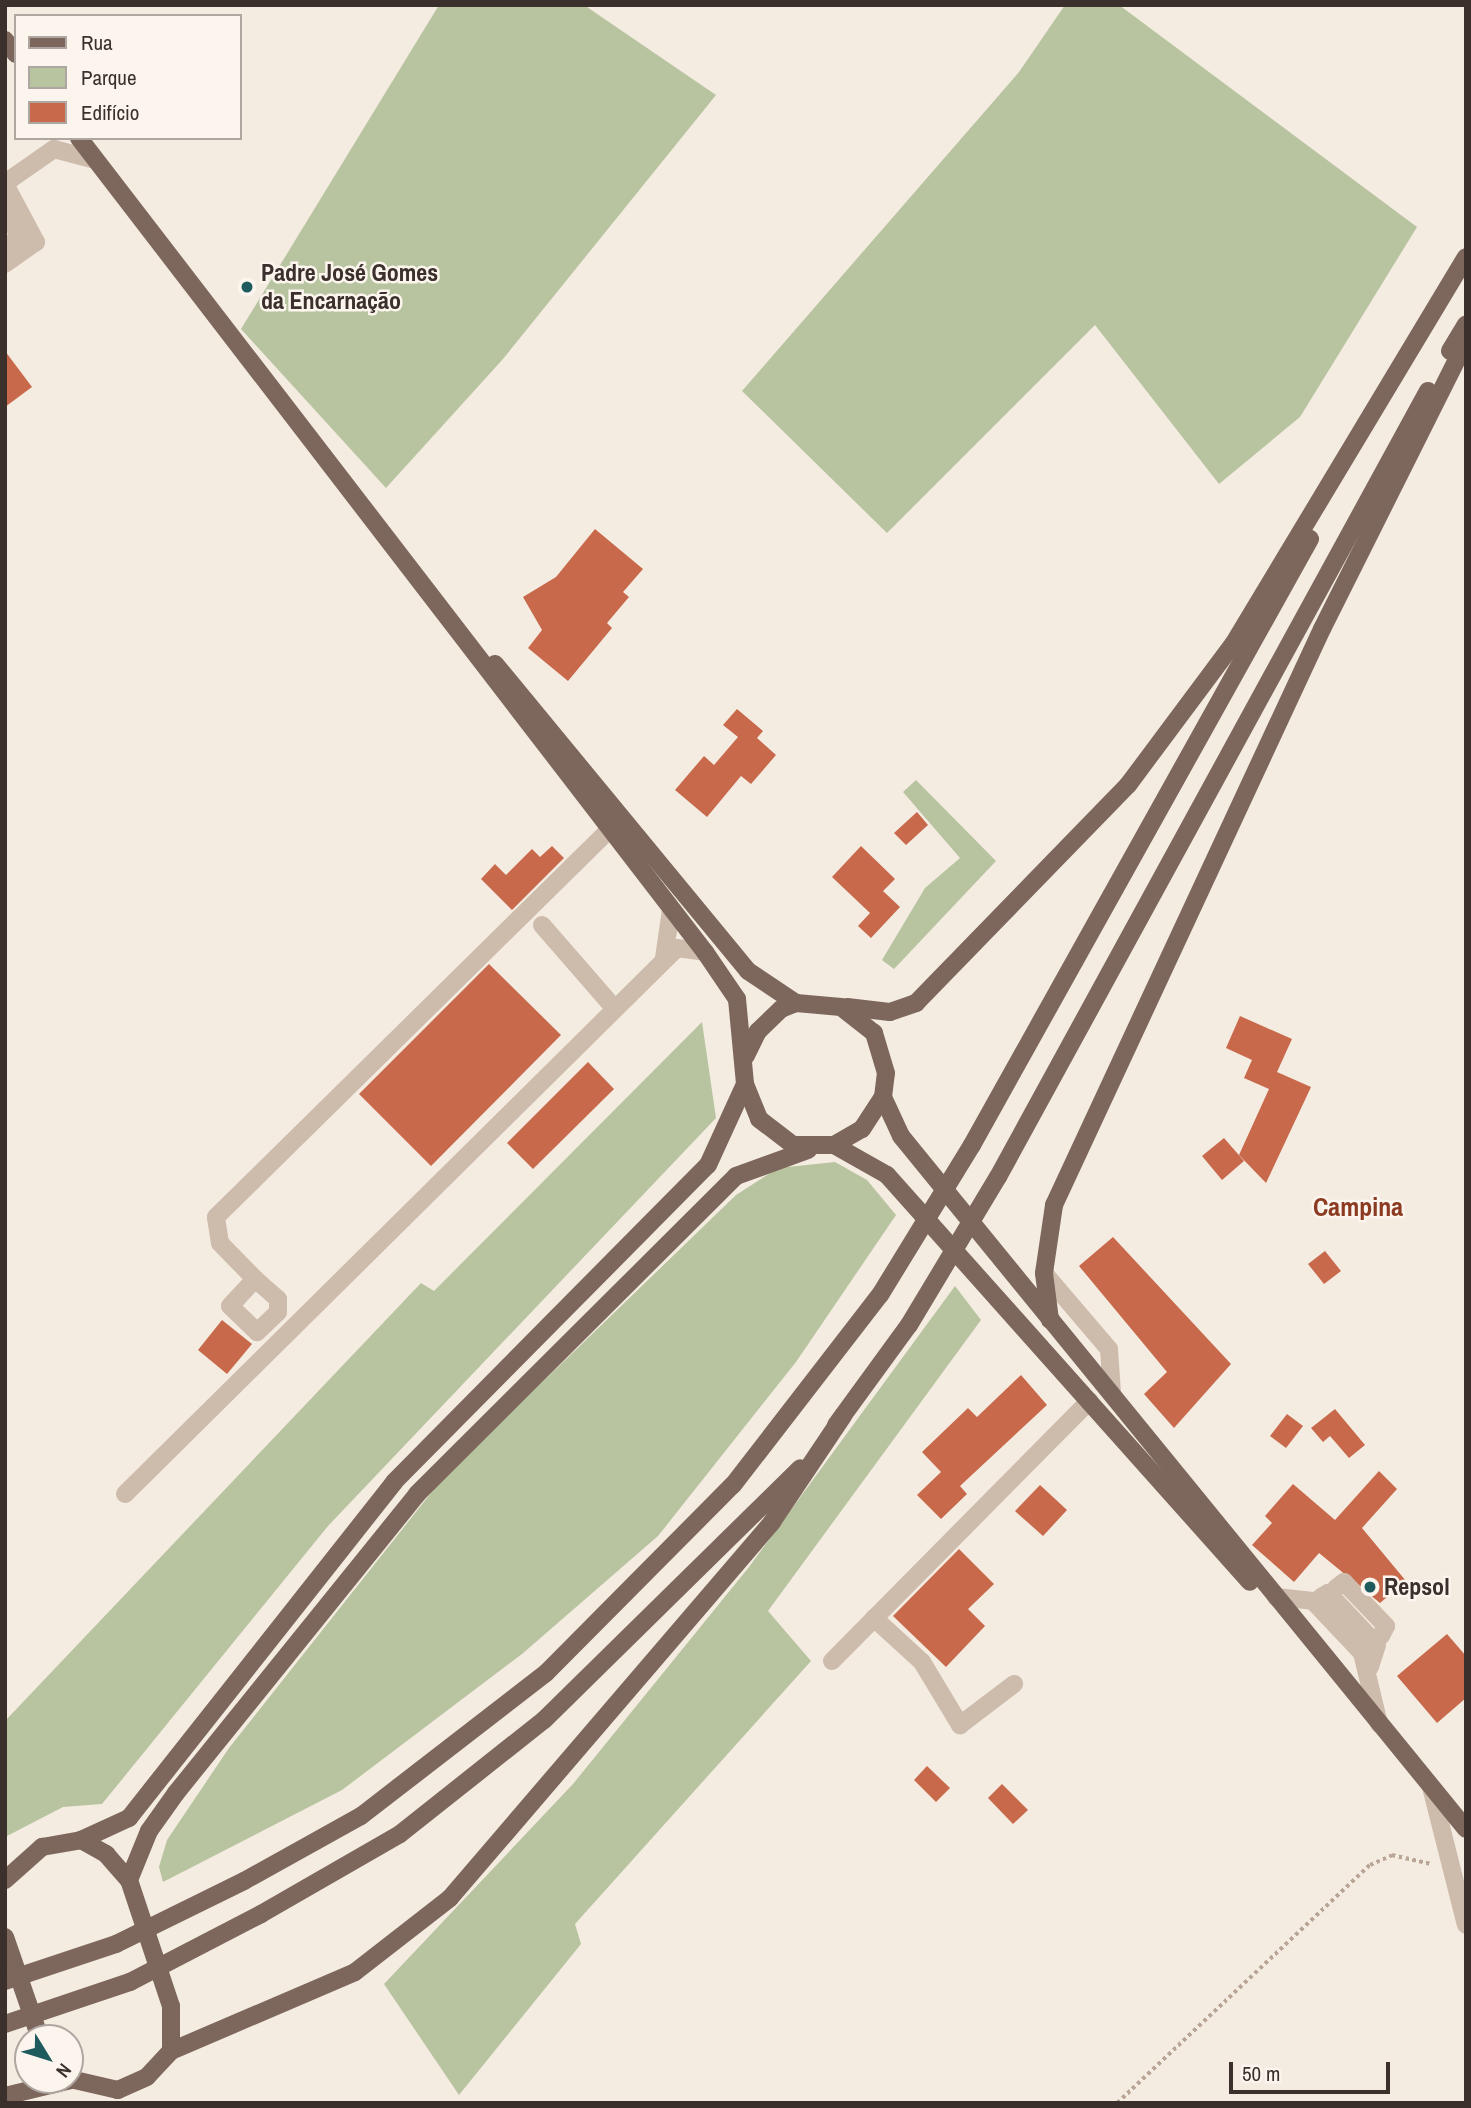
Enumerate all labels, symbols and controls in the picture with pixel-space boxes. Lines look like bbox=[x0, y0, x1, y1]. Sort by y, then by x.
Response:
legend bbox=[14, 14, 242, 140]
text: Rua bbox=[81, 28, 113, 57]
text: Parque bbox=[81, 63, 137, 92]
text: Edifício bbox=[81, 98, 139, 127]
place label: Padre José Gomes da Encarnação bbox=[261, 259, 438, 315]
marker: Padre José Gomes da Encarnação bbox=[239, 279, 255, 295]
district label: Campina bbox=[1313, 1191, 1403, 1223]
place label: Repsol bbox=[1384, 1573, 1450, 1601]
marker: Repsol bbox=[1362, 1579, 1378, 1595]
north arrow bbox=[14, 2024, 84, 2094]
scale bar bbox=[1233, 2048, 1394, 2092]
text: N bbox=[50, 2058, 78, 2083]
text: 50 m bbox=[1242, 2059, 1280, 2088]

